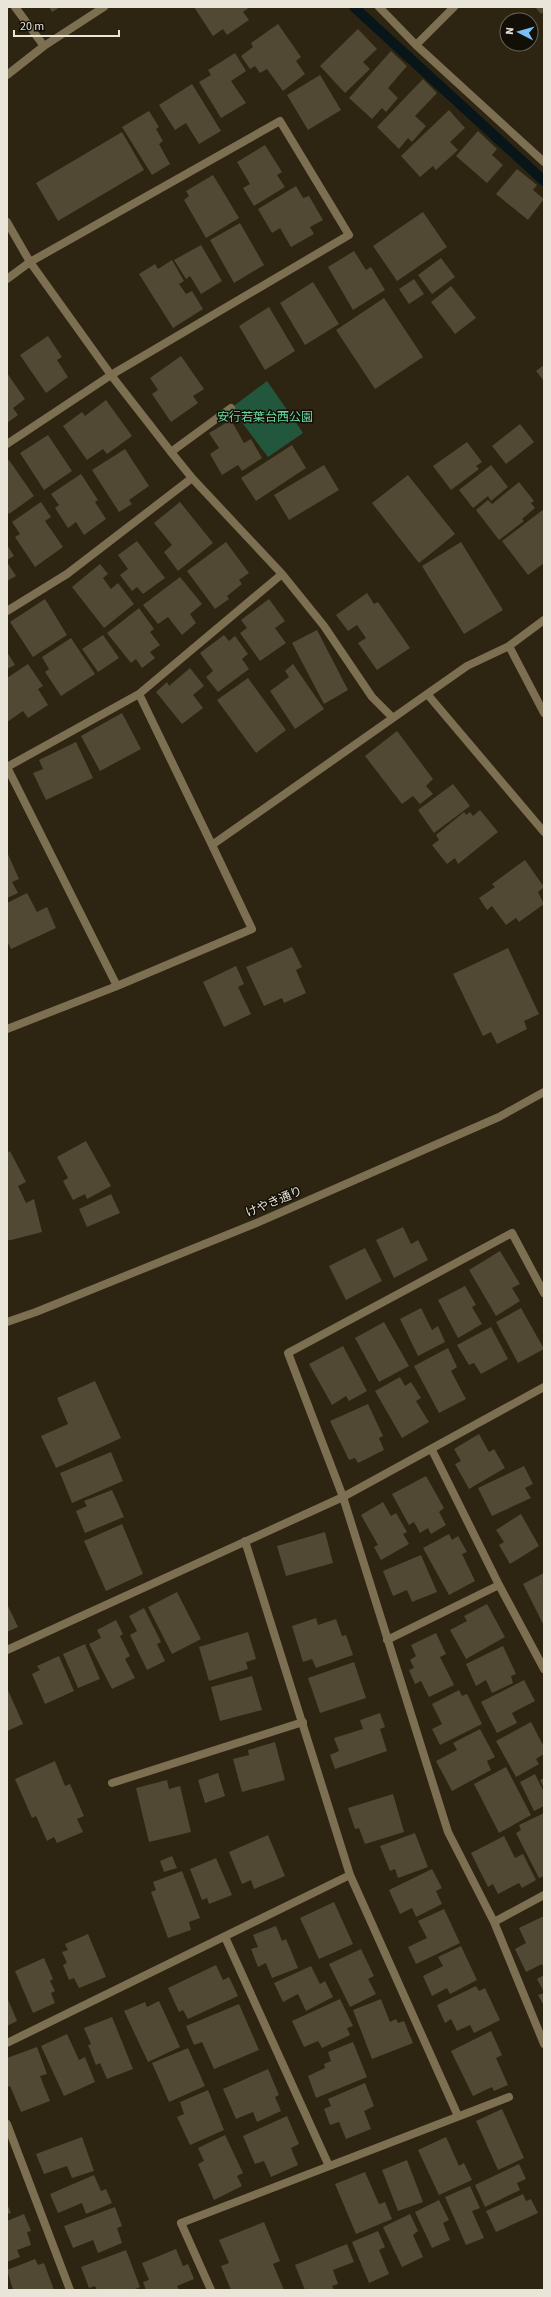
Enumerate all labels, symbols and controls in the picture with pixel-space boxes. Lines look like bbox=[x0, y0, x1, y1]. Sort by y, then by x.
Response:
scale bar bbox=[14, 12, 119, 38]
north arrow bbox=[499, 12, 539, 52]
text: 20 m bbox=[20, 18, 44, 35]
text: N bbox=[502, 27, 517, 35]
park label: 安行若葉台西公園 bbox=[217, 409, 313, 426]
street label: けやき通り bbox=[243, 1182, 305, 1222]

